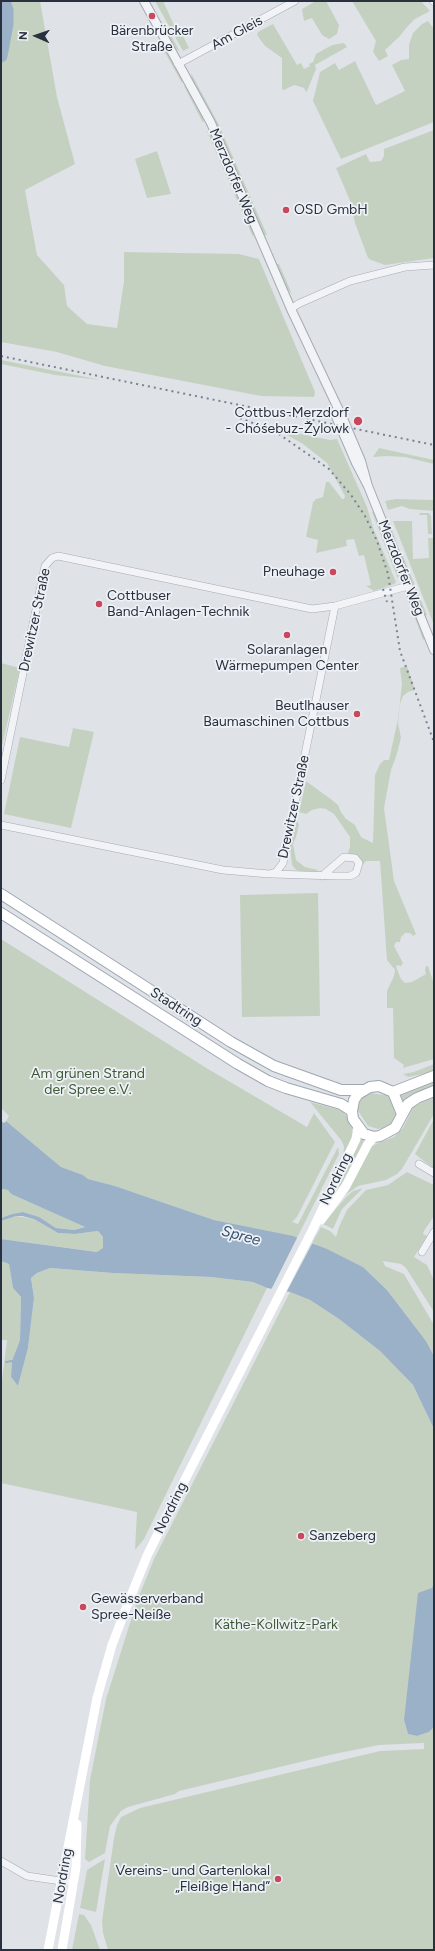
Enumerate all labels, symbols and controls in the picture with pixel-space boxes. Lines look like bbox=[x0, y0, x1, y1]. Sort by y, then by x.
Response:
marker: Bärenbrücker Straße bbox=[147, 11, 157, 21]
street label: Am Gleis bbox=[208, 12, 266, 54]
north arrow bbox=[16, 16, 56, 56]
place label: Bärenbrücker Straße bbox=[110, 23, 194, 56]
text: N bbox=[17, 31, 30, 40]
street label: Merzdorfer Weg bbox=[205, 126, 261, 226]
place label: OSD GmbH bbox=[294, 202, 368, 218]
marker: OSD GmbH bbox=[281, 205, 291, 215]
place label: Cottbus-Merzdorf - Chóśebuz-Žylowk bbox=[226, 405, 349, 438]
marker: Cottbus-Merzdorf - Chóśebuz-Žylowk bbox=[352, 415, 364, 427]
street label: Merzdorfer Weg bbox=[374, 518, 428, 618]
place label: Pneuhage bbox=[263, 564, 325, 580]
street label: Drewitzer Straße bbox=[16, 567, 54, 673]
marker: Pneuhage bbox=[328, 567, 338, 577]
place label: Cottbuser Band-Anlagen-Technik bbox=[107, 588, 249, 620]
marker: Cottbuser Band-Anlagen-Technik bbox=[94, 599, 104, 609]
marker: Solaranlagen Wärmepumpen Center bbox=[282, 630, 292, 640]
place label: Solaranlagen Wärmepumpen Center bbox=[215, 642, 359, 674]
place label: Beutlhauser Baumaschinen Cottbus bbox=[203, 698, 349, 730]
marker: Beutlhauser Baumaschinen Cottbus bbox=[352, 709, 362, 719]
street label: Drewitzer Straße bbox=[275, 754, 313, 860]
street label: Stadtring bbox=[147, 984, 205, 1030]
park label: Am grünen Strand der Spree e.V. bbox=[31, 1066, 145, 1098]
street label: Nordring bbox=[316, 1150, 356, 1208]
water label: Spree bbox=[220, 1222, 262, 1250]
street label: Nordring bbox=[151, 1479, 191, 1537]
place label: Sanzeberg bbox=[309, 1528, 376, 1544]
marker: Sanzeberg bbox=[296, 1531, 306, 1541]
place label: Gewässerverband Spree-Neiße bbox=[91, 1591, 203, 1624]
marker: Gewässerverband Spree-Neiße bbox=[78, 1602, 88, 1612]
park label: Käthe-Kollwitz-Park bbox=[214, 1617, 338, 1633]
street label: Nordring bbox=[50, 1847, 76, 1905]
place label: Vereins- und Gartenlokal „Fleißige Hand” bbox=[115, 1863, 270, 1896]
marker: Vereins- und Gartenlokal „Fleißige Hand” bbox=[273, 1874, 283, 1884]

